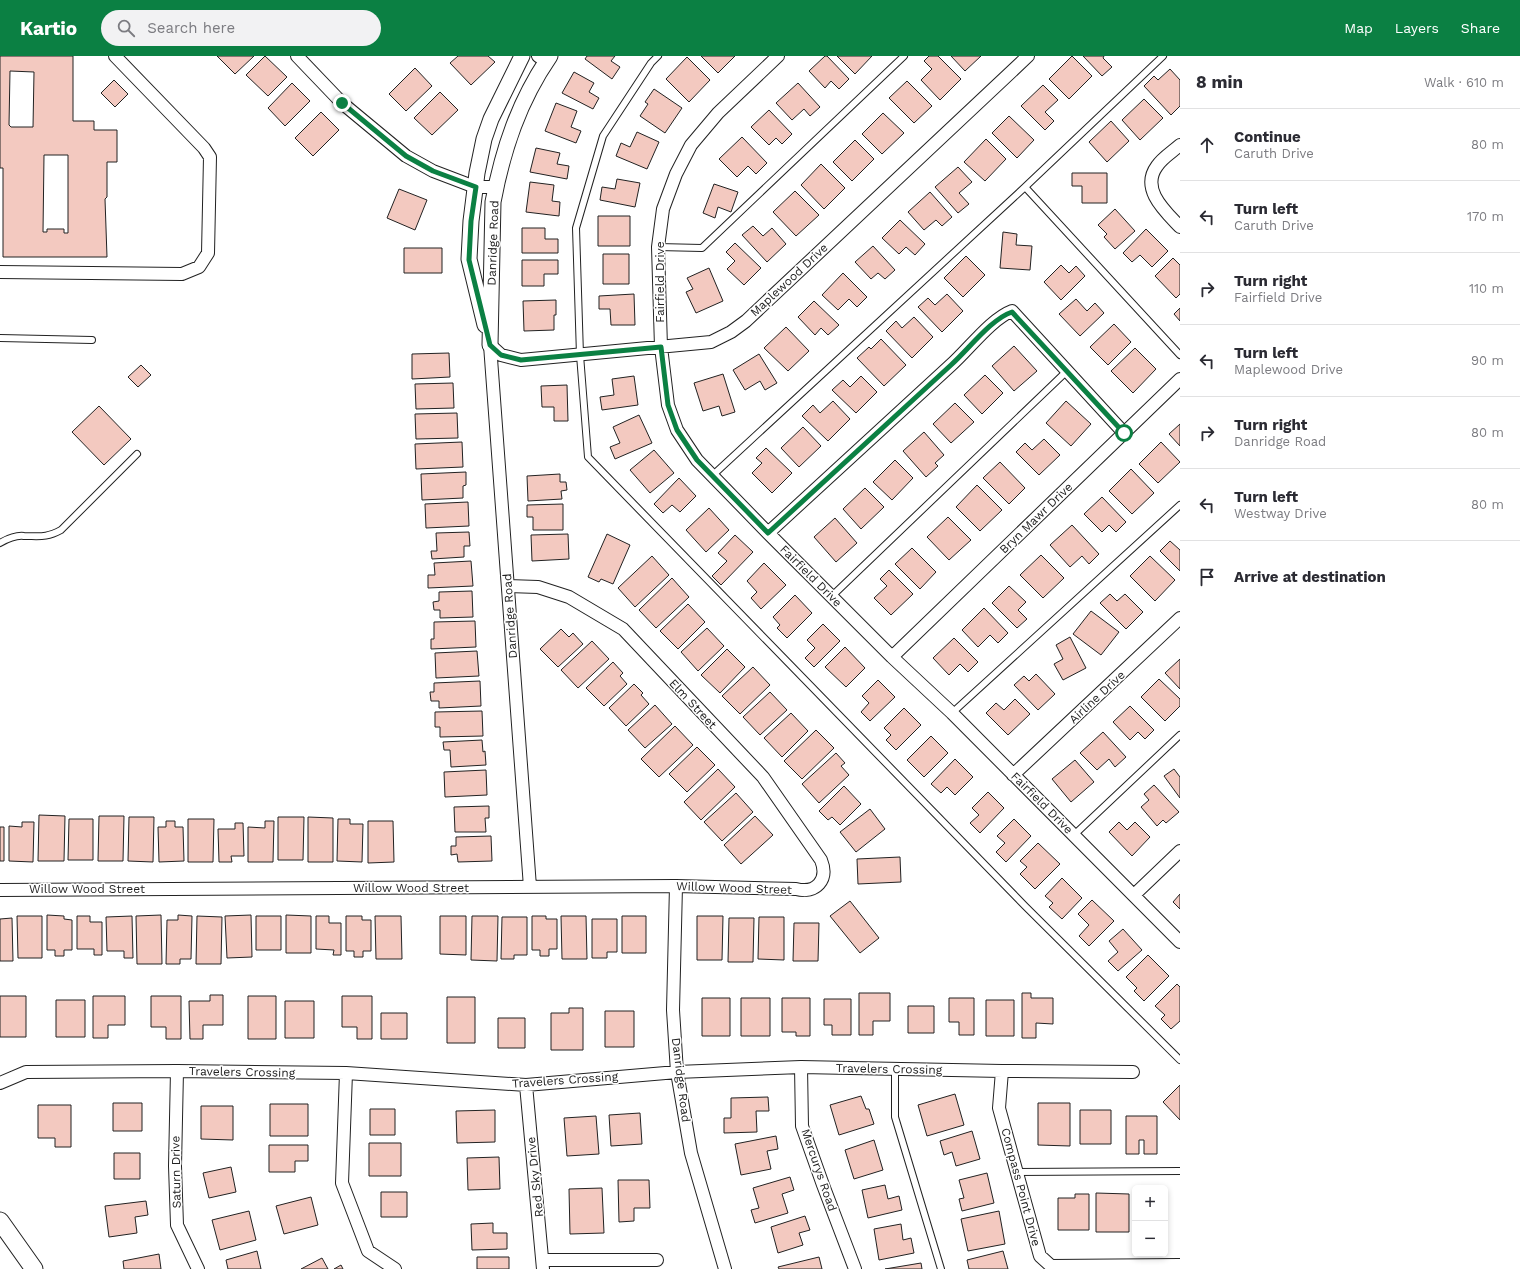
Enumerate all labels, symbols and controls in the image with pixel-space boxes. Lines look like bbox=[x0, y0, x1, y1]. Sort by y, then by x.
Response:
search box bbox=[101, 10, 381, 46]
text: Kartio bbox=[20, 17, 77, 40]
icon: search bbox=[115, 17, 137, 39]
text: Search here bbox=[147, 19, 235, 37]
text: Map bbox=[1344, 20, 1373, 36]
text: Layers bbox=[1395, 20, 1439, 36]
text: Share bbox=[1461, 20, 1500, 36]
text: 8 min bbox=[1196, 72, 1243, 92]
text: Walk · 610 m bbox=[1424, 75, 1504, 90]
route end bbox=[333, 94, 351, 112]
text: Continue bbox=[1234, 128, 1301, 146]
icon: ahead bbox=[1196, 134, 1218, 156]
text: 80 m bbox=[1471, 137, 1504, 152]
text: Caruth Drive bbox=[1234, 146, 1314, 161]
street label: Danridge Road bbox=[485, 200, 501, 286]
text: Turn left bbox=[1234, 200, 1298, 218]
icon: left bbox=[1196, 206, 1218, 228]
text: 170 m bbox=[1467, 209, 1504, 224]
text: Caruth Drive bbox=[1234, 218, 1314, 233]
street label: Fairfield Drive bbox=[653, 241, 667, 323]
street label: Maplewood Drive bbox=[747, 241, 831, 319]
text: Turn right bbox=[1234, 272, 1307, 290]
icon: right bbox=[1196, 278, 1218, 300]
text: 110 m bbox=[1469, 281, 1504, 296]
text: Fairfield Drive bbox=[1234, 290, 1322, 305]
text: Turn left bbox=[1234, 344, 1298, 362]
icon: left bbox=[1196, 350, 1218, 372]
text: 90 m bbox=[1471, 353, 1504, 368]
text: Maplewood Drive bbox=[1234, 362, 1343, 377]
text: Turn right bbox=[1234, 416, 1307, 434]
icon: right bbox=[1196, 422, 1218, 444]
route start bbox=[1115, 424, 1133, 442]
text: 80 m bbox=[1471, 425, 1504, 440]
text: Danridge Road bbox=[1234, 434, 1326, 449]
street label: Bryn Mawr Drive bbox=[997, 480, 1075, 556]
text: Turn left bbox=[1234, 488, 1298, 506]
icon: left bbox=[1196, 494, 1218, 516]
text: 80 m bbox=[1471, 497, 1504, 512]
text: Westway Drive bbox=[1234, 506, 1327, 521]
street label: Fairfield Drive bbox=[777, 542, 845, 610]
icon: arrive bbox=[1196, 566, 1218, 588]
text: Arrive at destination bbox=[1234, 568, 1386, 586]
street label: Danridge Road bbox=[500, 573, 520, 659]
street label: Airline Drive bbox=[1066, 668, 1128, 726]
street label: Elm Street bbox=[666, 676, 720, 732]
street label: Fairfield Drive bbox=[1008, 769, 1076, 837]
street label: Willow Wood Street bbox=[676, 879, 792, 897]
street label: Willow Wood Street bbox=[353, 881, 469, 895]
street label: Willow Wood Street bbox=[29, 882, 145, 896]
street label: Danridge Road bbox=[669, 1037, 693, 1123]
street label: Travelers Crossing bbox=[836, 1061, 943, 1077]
street label: Travelers Crossing bbox=[189, 1064, 296, 1080]
street label: Travelers Crossing bbox=[511, 1069, 619, 1091]
street label: Compass Point Drive bbox=[998, 1126, 1044, 1248]
street label: Mercurys Road bbox=[798, 1127, 840, 1213]
street label: Saturn Drive bbox=[168, 1135, 184, 1209]
street label: Red Sky Drive bbox=[524, 1136, 546, 1218]
map controls bbox=[1132, 1185, 1168, 1257]
button: + bbox=[1132, 1185, 1168, 1221]
button: − bbox=[1132, 1221, 1168, 1257]

